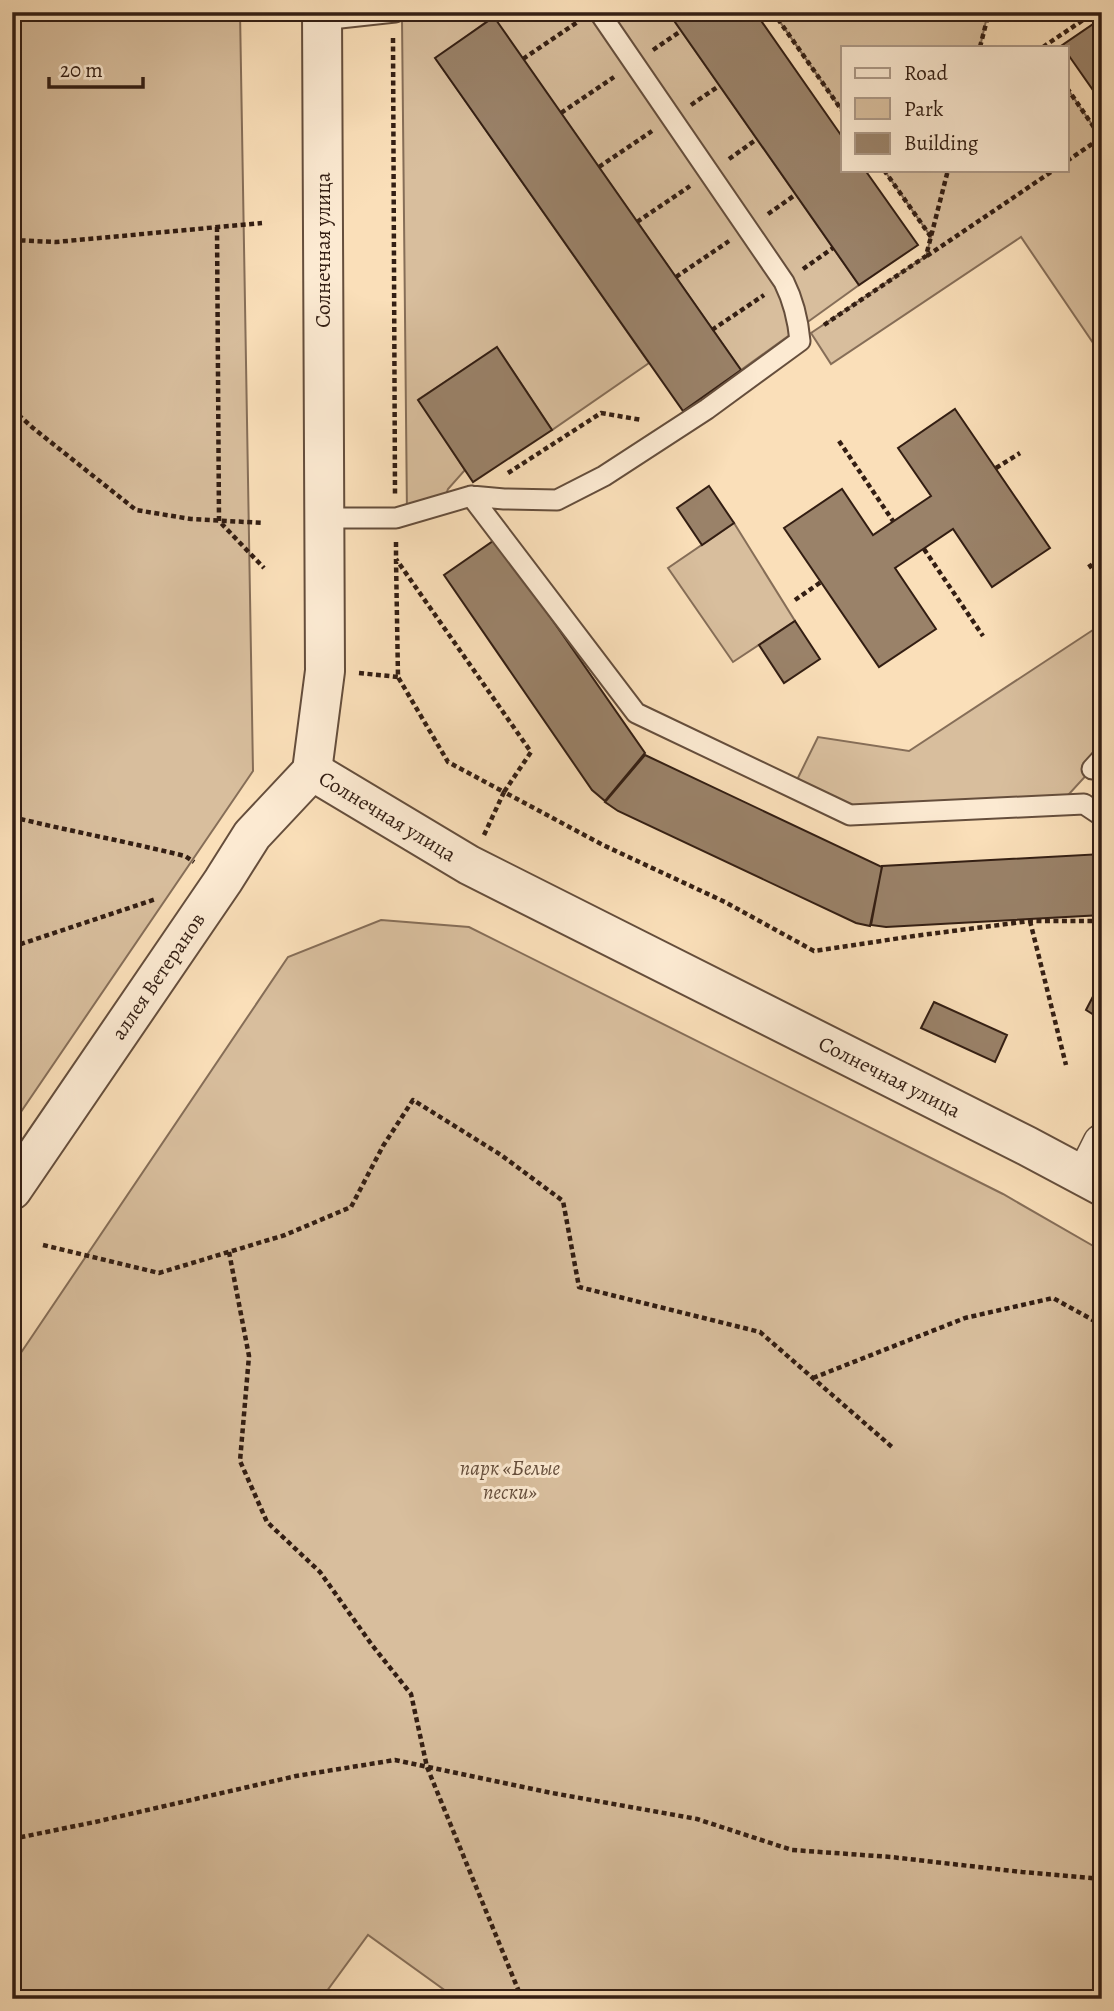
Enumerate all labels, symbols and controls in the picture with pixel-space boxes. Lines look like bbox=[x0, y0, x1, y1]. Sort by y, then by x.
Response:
scale bar bbox=[49, 46, 144, 90]
legend bbox=[841, 46, 1068, 172]
text: 20 m bbox=[60, 56, 103, 84]
text: Road bbox=[904, 59, 948, 87]
text: Park bbox=[904, 95, 944, 123]
text: Building bbox=[904, 129, 979, 157]
street label: Солнечная улица bbox=[309, 172, 337, 328]
street label: Солнечная улица bbox=[314, 764, 462, 868]
street label: аллея Ветеранов bbox=[105, 907, 211, 1045]
street label: Солнечная улица bbox=[814, 1029, 966, 1124]
park label: парк «Белые пески» bbox=[460, 1454, 561, 1506]

